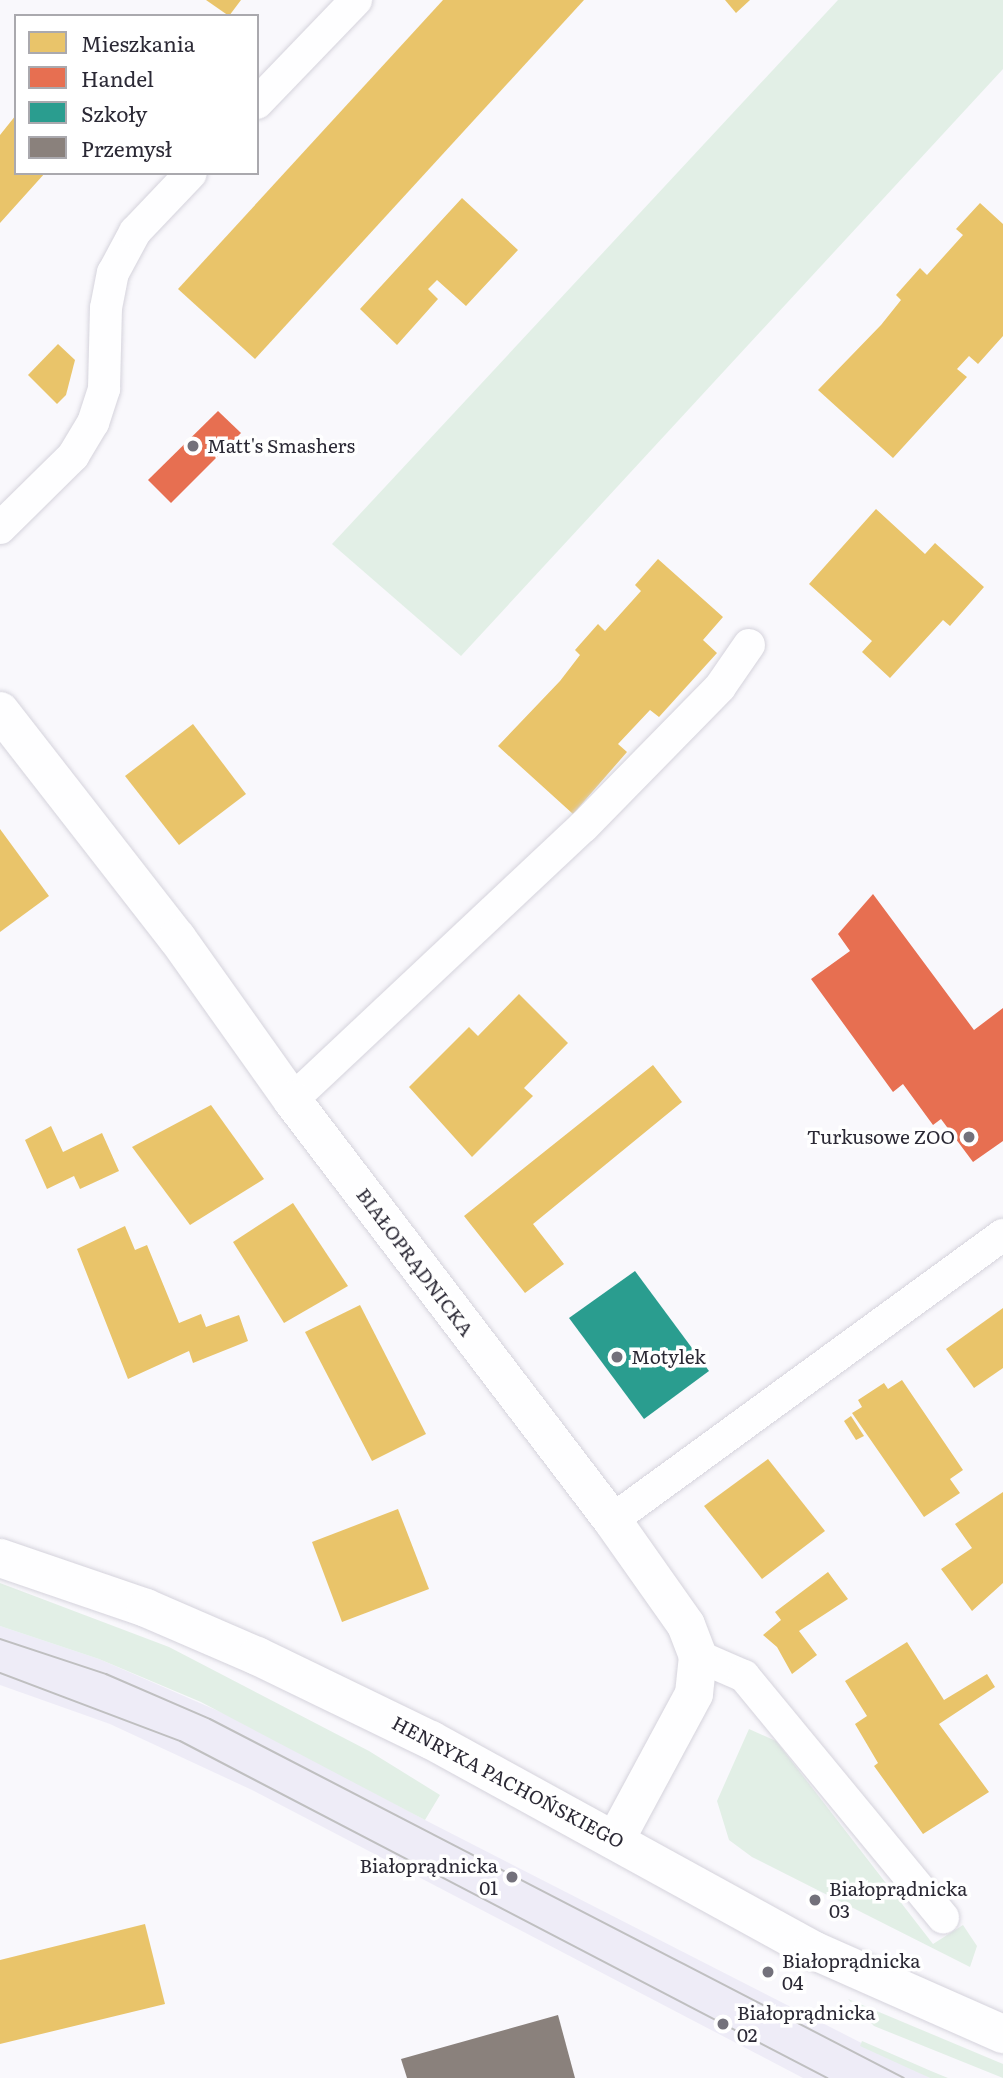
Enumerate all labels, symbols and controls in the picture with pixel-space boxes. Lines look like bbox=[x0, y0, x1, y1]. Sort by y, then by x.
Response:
legend bbox=[14, 14, 259, 175]
text: Mieszkania bbox=[81, 27, 195, 58]
text: Handel bbox=[81, 62, 154, 93]
text: Szkoły bbox=[81, 97, 147, 128]
text: Przemysł bbox=[81, 132, 172, 163]
place label: Matt's Smashers bbox=[207, 435, 355, 457]
marker: Matt's Smashers bbox=[185, 438, 201, 454]
place label: Turkusowe ZOO bbox=[807, 1126, 955, 1148]
marker: Turkusowe ZOO bbox=[961, 1129, 977, 1145]
street label: BIAŁOPRĄDNICKA bbox=[352, 1183, 478, 1341]
place label: Motylek bbox=[631, 1346, 706, 1368]
marker: Motylek bbox=[609, 1349, 625, 1365]
street label: HENRYKA PACHOŃSKIEGO bbox=[388, 1711, 628, 1853]
place label: Białoprądnicka 01 bbox=[359, 1855, 498, 1899]
marker: Białoprądnicka 01 bbox=[504, 1869, 520, 1885]
place label: Białoprądnicka 03 bbox=[829, 1878, 968, 1922]
marker: Białoprądnicka 03 bbox=[807, 1892, 823, 1908]
place label: Białoprądnicka 04 bbox=[782, 1950, 921, 1994]
marker: Białoprądnicka 04 bbox=[760, 1964, 776, 1980]
place label: Białoprądnicka 02 bbox=[737, 2002, 876, 2046]
marker: Białoprądnicka 02 bbox=[715, 2016, 731, 2032]

